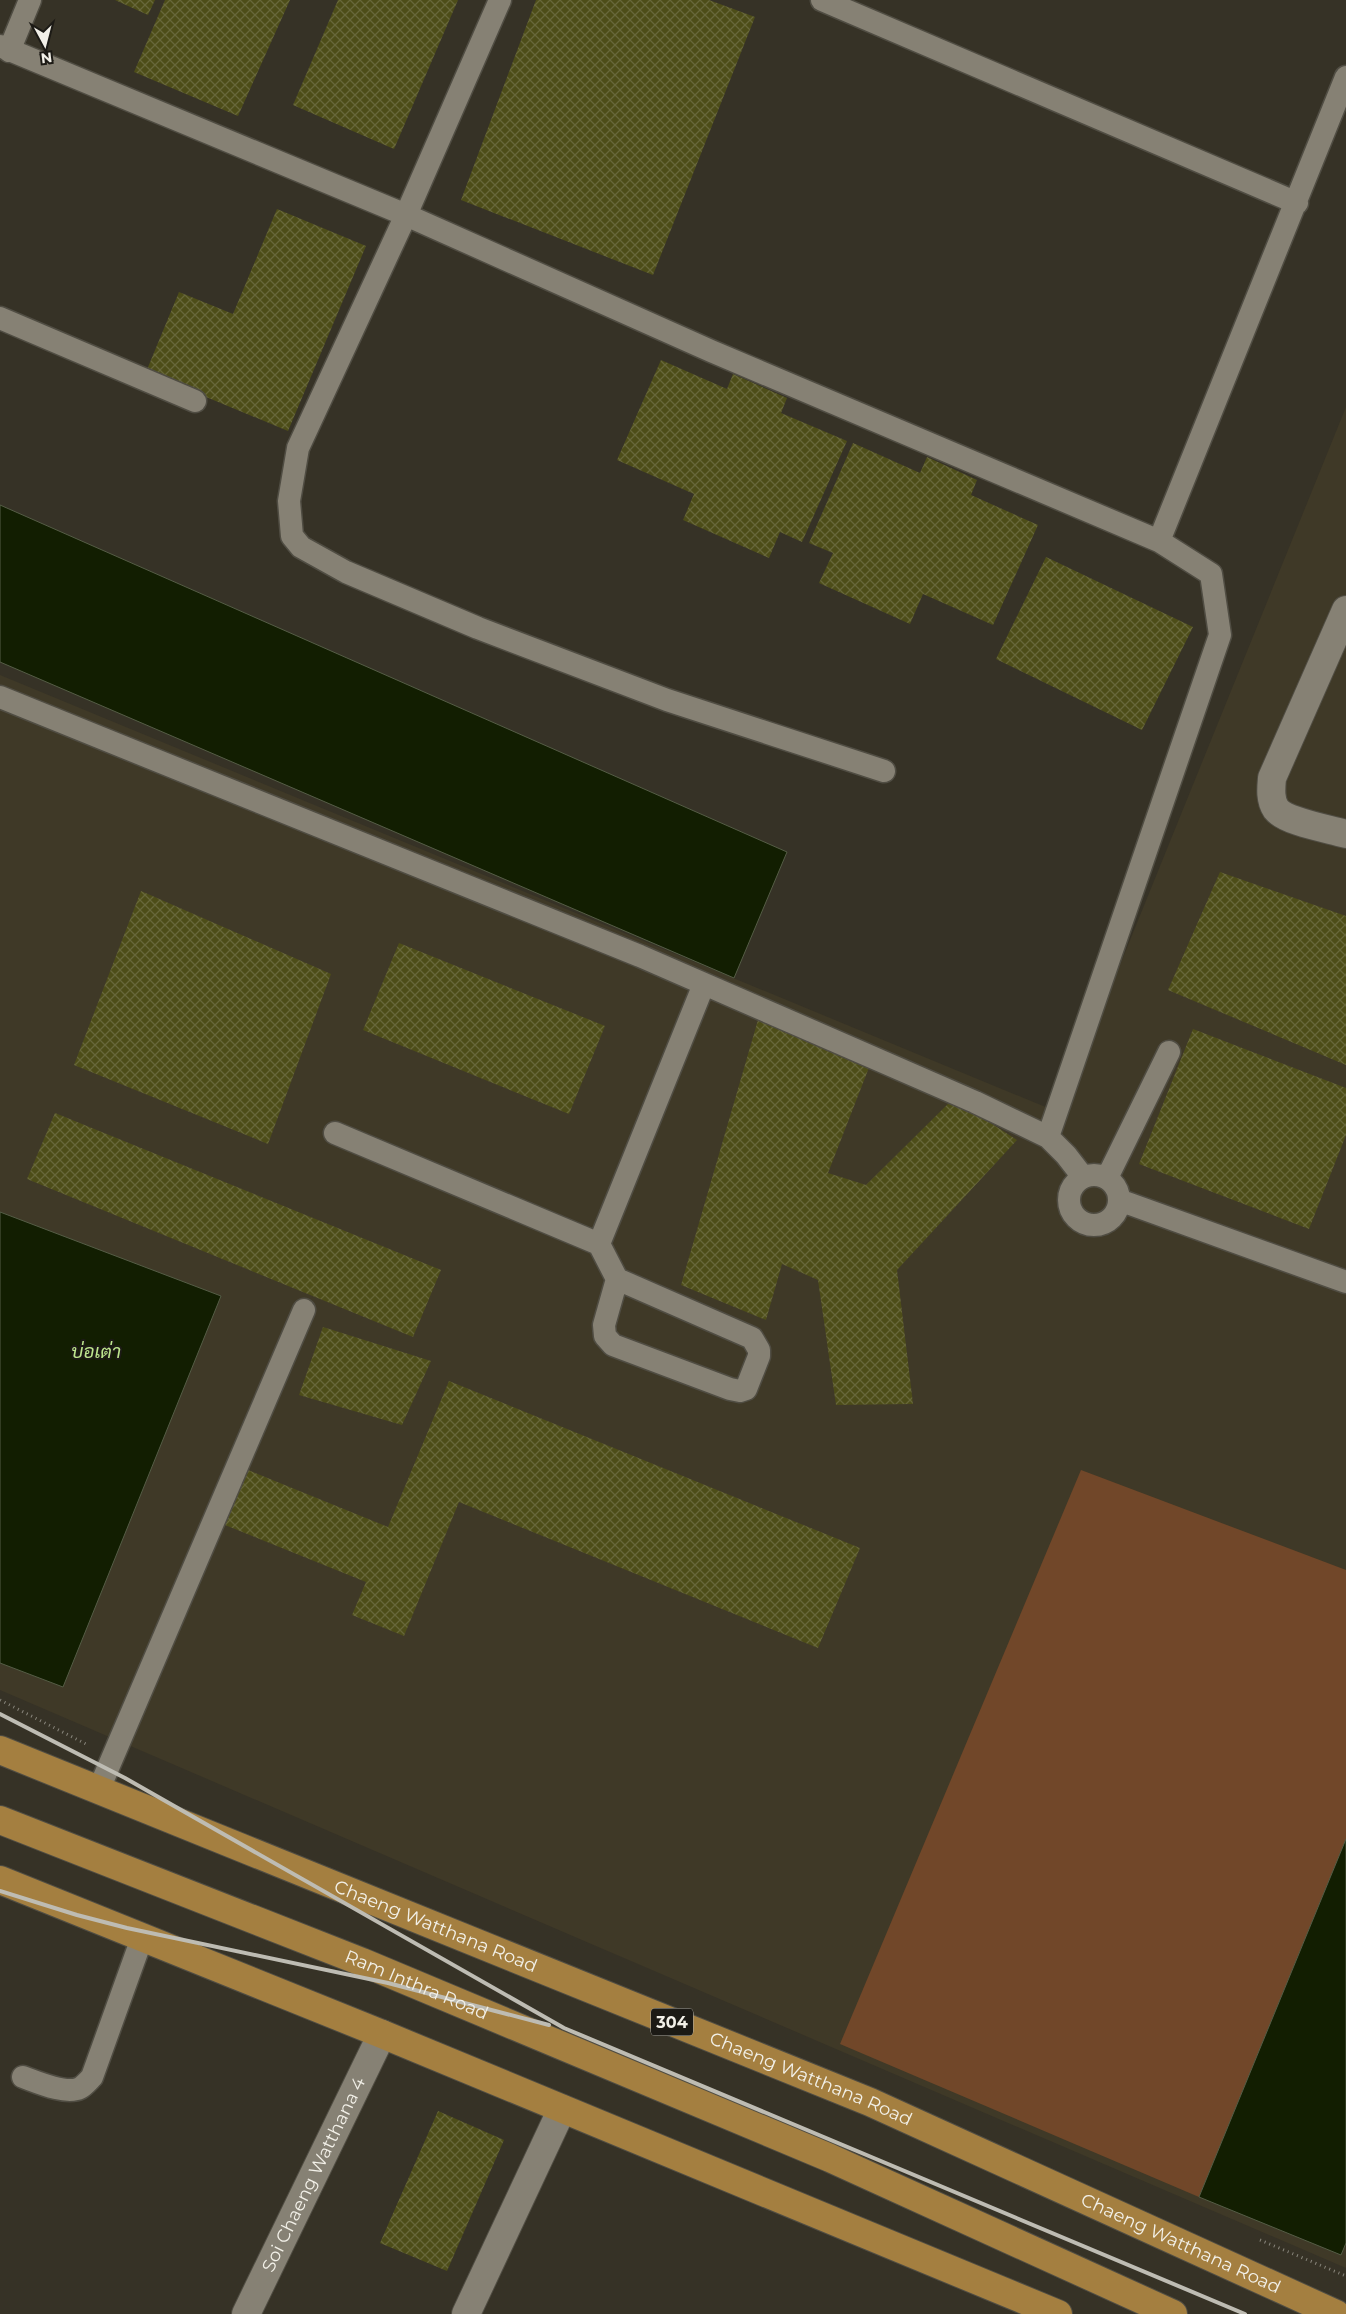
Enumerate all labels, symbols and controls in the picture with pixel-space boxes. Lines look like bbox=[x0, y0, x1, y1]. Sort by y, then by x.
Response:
north arrow bbox=[20, 20, 70, 70]
text: N bbox=[40, 48, 53, 68]
water label: บ่อเต่า bbox=[71, 1340, 121, 1363]
street label: Chaeng Watthana Road bbox=[331, 1875, 540, 1977]
street label: Ram Inthra Road bbox=[342, 1945, 492, 2025]
road number: 304 bbox=[651, 2008, 693, 2035]
street label: Chaeng Watthana Road bbox=[706, 2027, 916, 2131]
street label: Soi Chaeng Watthana 4 bbox=[257, 2074, 370, 2276]
street label: Chaeng Watthana Road bbox=[1077, 2188, 1284, 2298]

